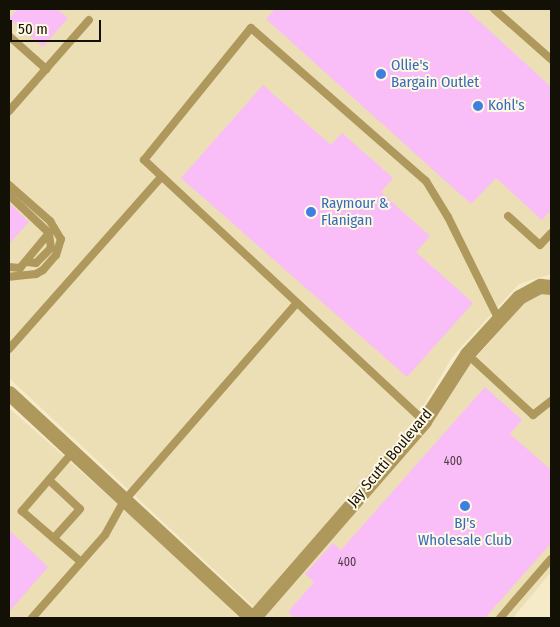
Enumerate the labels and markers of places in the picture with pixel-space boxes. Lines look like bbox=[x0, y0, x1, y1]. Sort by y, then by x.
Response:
place label: Ollie's Bargain Outlet bbox=[391, 56, 479, 91]
marker: Ollie's Bargain Outlet bbox=[375, 68, 387, 80]
place label: Kohl's bbox=[488, 97, 525, 115]
marker: Kohl's bbox=[472, 100, 484, 112]
place label: Raymour & Flanigan bbox=[321, 194, 389, 229]
marker: Raymour & Flanigan bbox=[305, 206, 317, 218]
marker: BJ's Wholesale Club bbox=[459, 500, 471, 512]
place label: BJ's Wholesale Club bbox=[418, 514, 512, 549]

